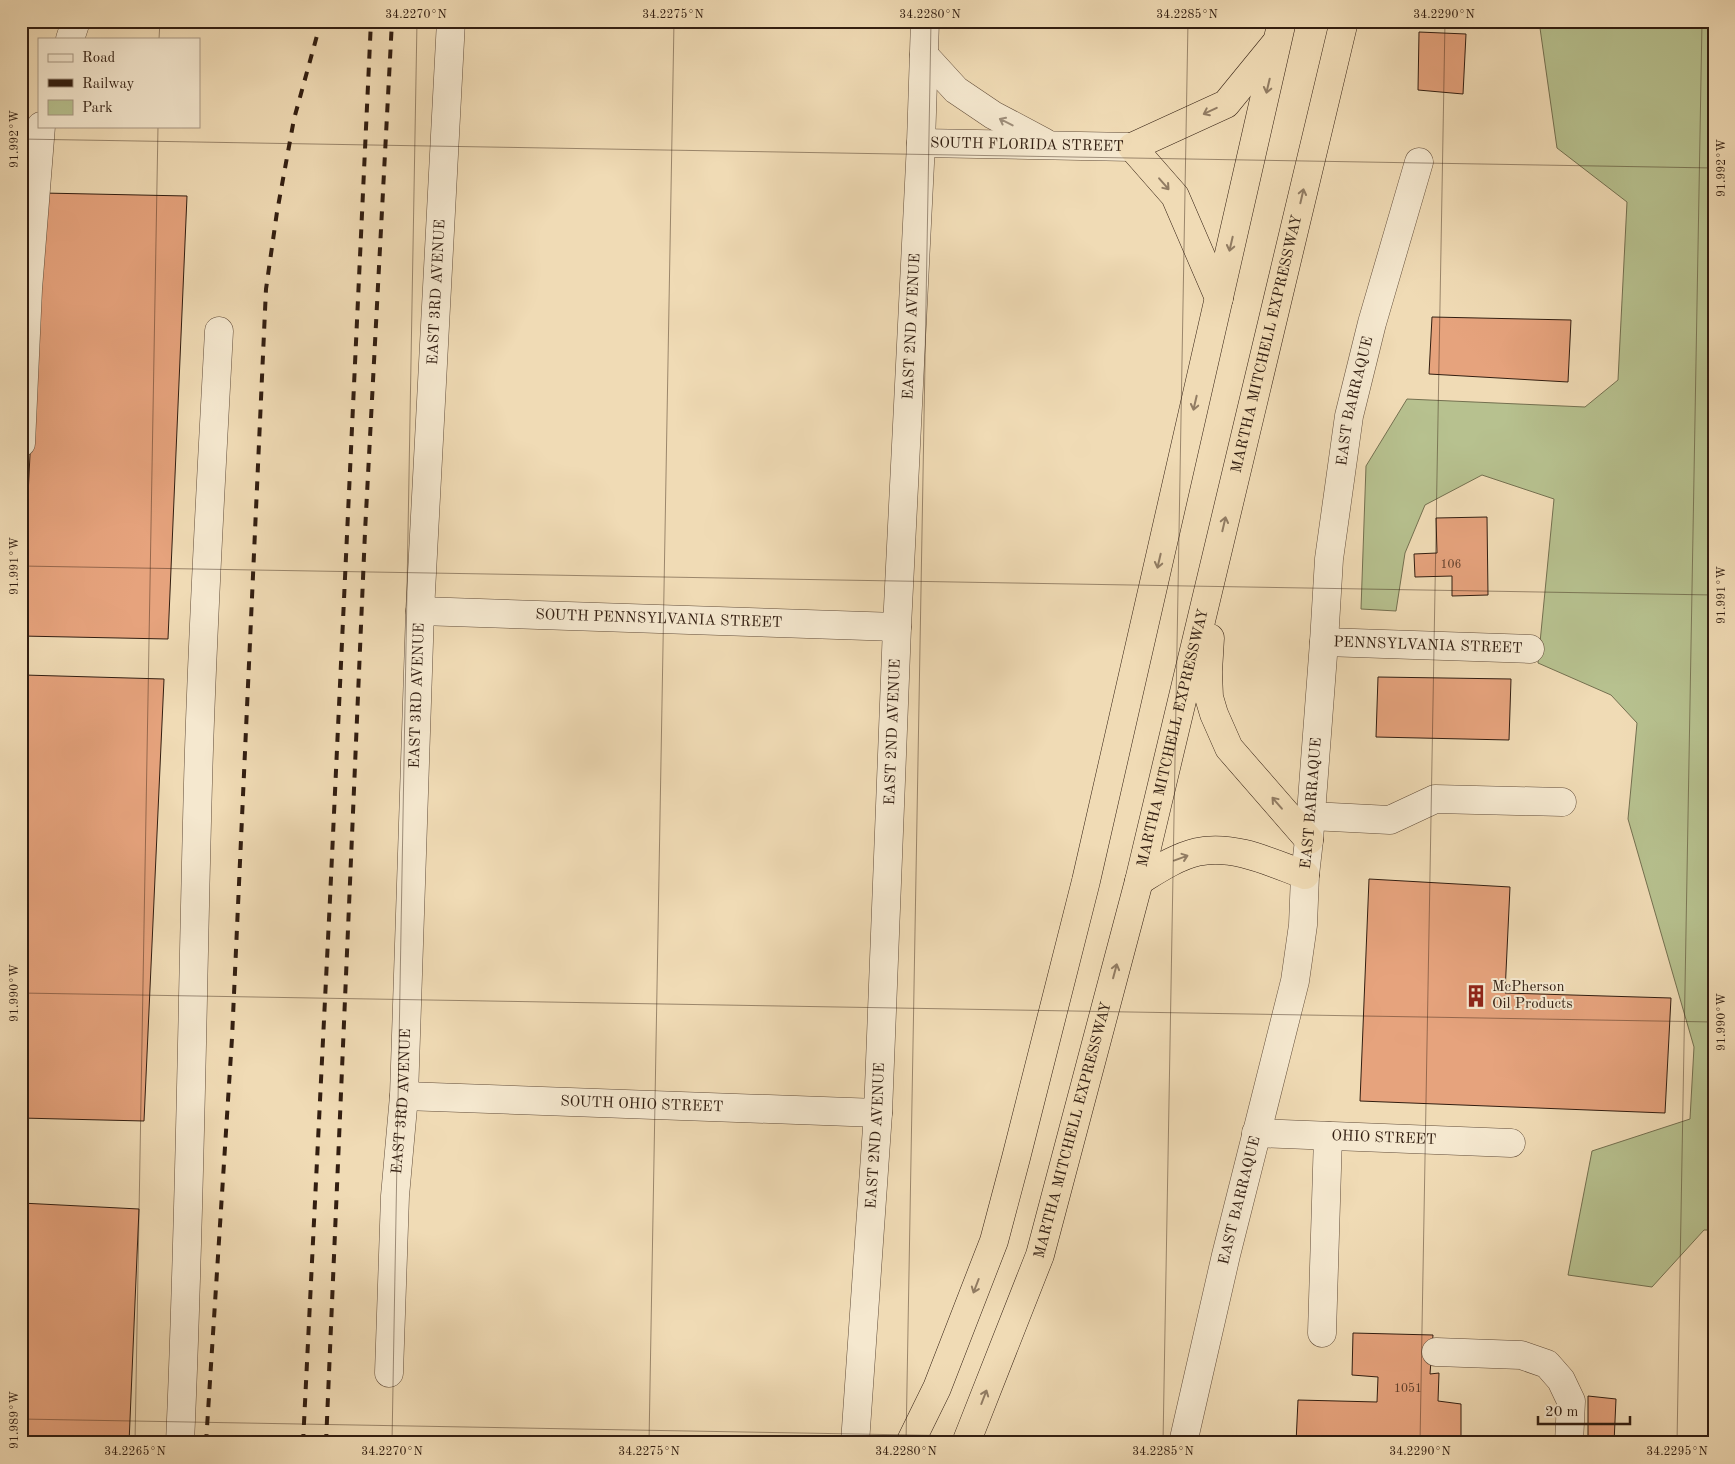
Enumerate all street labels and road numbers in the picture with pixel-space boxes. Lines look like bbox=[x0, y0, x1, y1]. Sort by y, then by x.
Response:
street label: SOUTH FLORIDA STREET bbox=[930, 136, 1124, 154]
street label: MARTHA MITCHELL EXPRESSWAY bbox=[1229, 213, 1305, 475]
street label: EAST 3RD AVENUE bbox=[425, 219, 448, 366]
street label: EAST 2ND AVENUE bbox=[901, 253, 923, 400]
street label: EAST BARRAQUE bbox=[1335, 335, 1376, 467]
street label: SOUTH PENNSYLVANIA STREET bbox=[535, 607, 783, 631]
street label: MARTHA MITCHELL EXPRESSWAY bbox=[1135, 607, 1211, 868]
street label: EAST 3RD AVENUE bbox=[407, 623, 427, 769]
street label: PENNSYLVANIA STREET bbox=[1333, 635, 1523, 656]
street label: EAST 2ND AVENUE bbox=[883, 658, 903, 806]
street label: EAST BARRAQUE bbox=[1298, 737, 1324, 870]
street label: MARTHA MITCHELL EXPRESSWAY bbox=[1032, 1000, 1114, 1260]
street label: EAST 3RD AVENUE bbox=[389, 1028, 414, 1175]
street label: EAST 2ND AVENUE bbox=[864, 1062, 887, 1210]
street label: SOUTH OHIO STREET bbox=[560, 1094, 724, 1115]
street label: OHIO STREET bbox=[1331, 1128, 1437, 1148]
street label: EAST BARRAQUE bbox=[1216, 1135, 1263, 1266]

